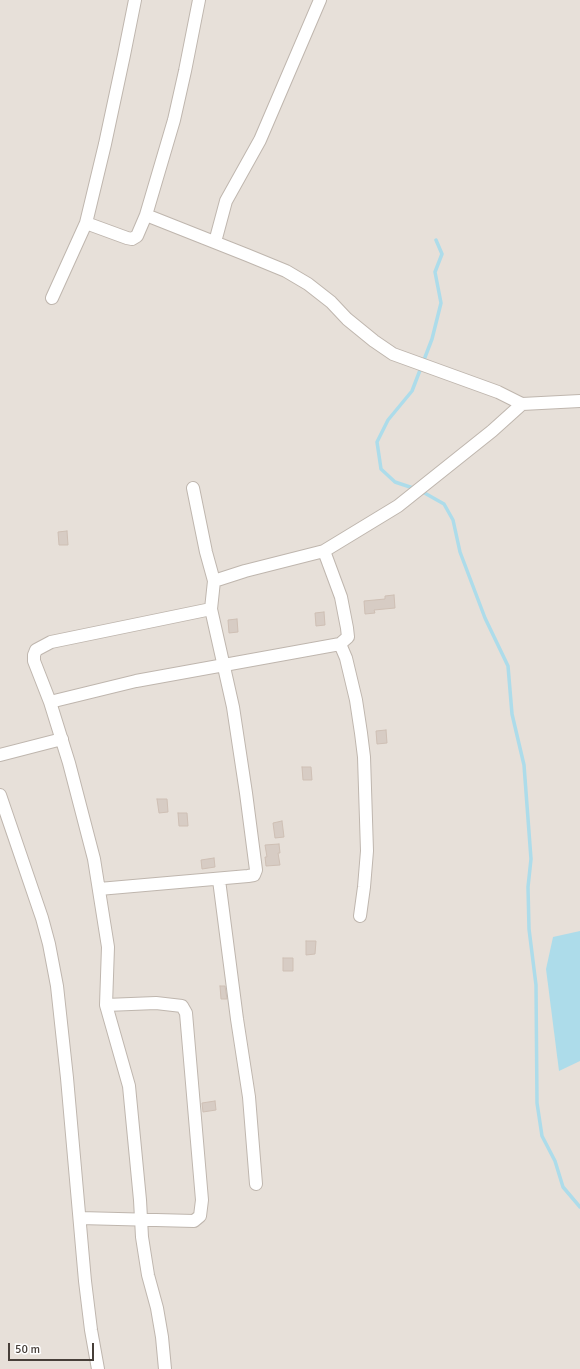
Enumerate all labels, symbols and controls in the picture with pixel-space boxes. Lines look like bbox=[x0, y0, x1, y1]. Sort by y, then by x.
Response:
scale bar bbox=[10, 1335, 96, 1361]
text: 50 m bbox=[15, 1342, 40, 1357]

